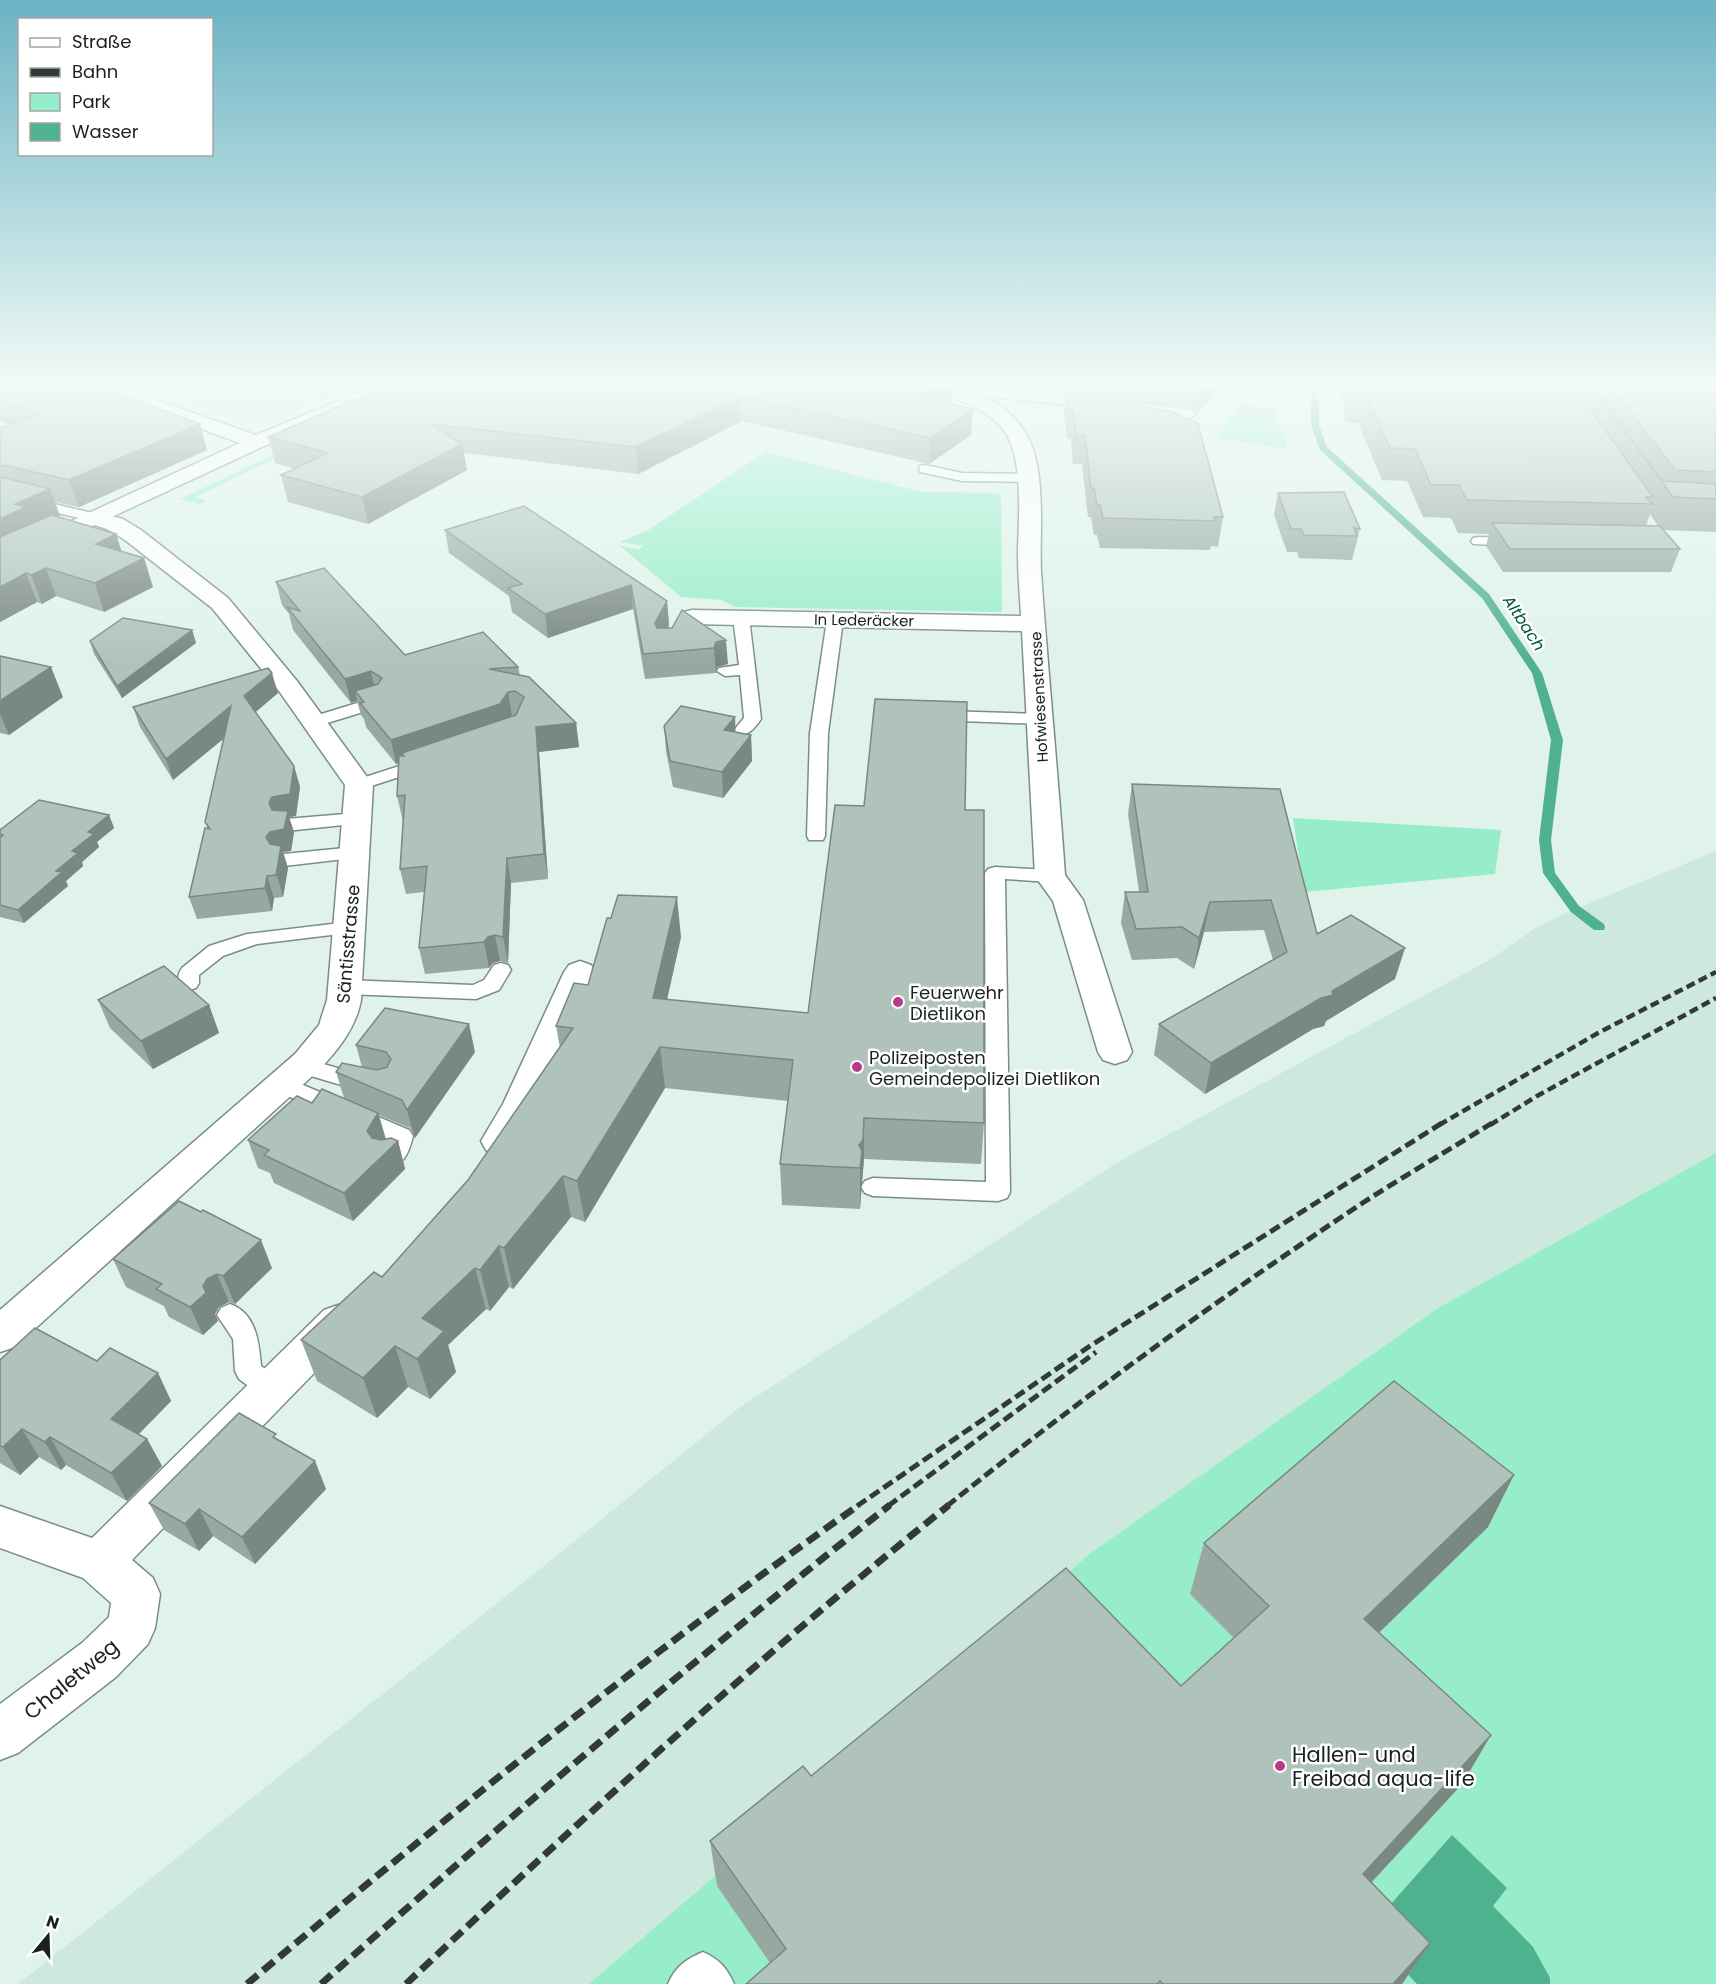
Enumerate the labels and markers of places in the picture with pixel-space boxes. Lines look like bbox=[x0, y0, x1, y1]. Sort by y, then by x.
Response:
place label: Feuerwehr Dietlikon bbox=[910, 980, 1004, 1026]
marker: Feuerwehr Dietlikon bbox=[891, 995, 905, 1009]
place label: Polizeiposten Gemeindepolizei Dietlikon bbox=[869, 1045, 1100, 1091]
marker: Polizeiposten Gemeindepolizei Dietlikon bbox=[850, 1060, 864, 1074]
place label: Hallen- und Freibad aqua-life bbox=[1292, 1740, 1475, 1793]
marker: Hallen- und Freibad aqua-life bbox=[1273, 1759, 1287, 1773]

